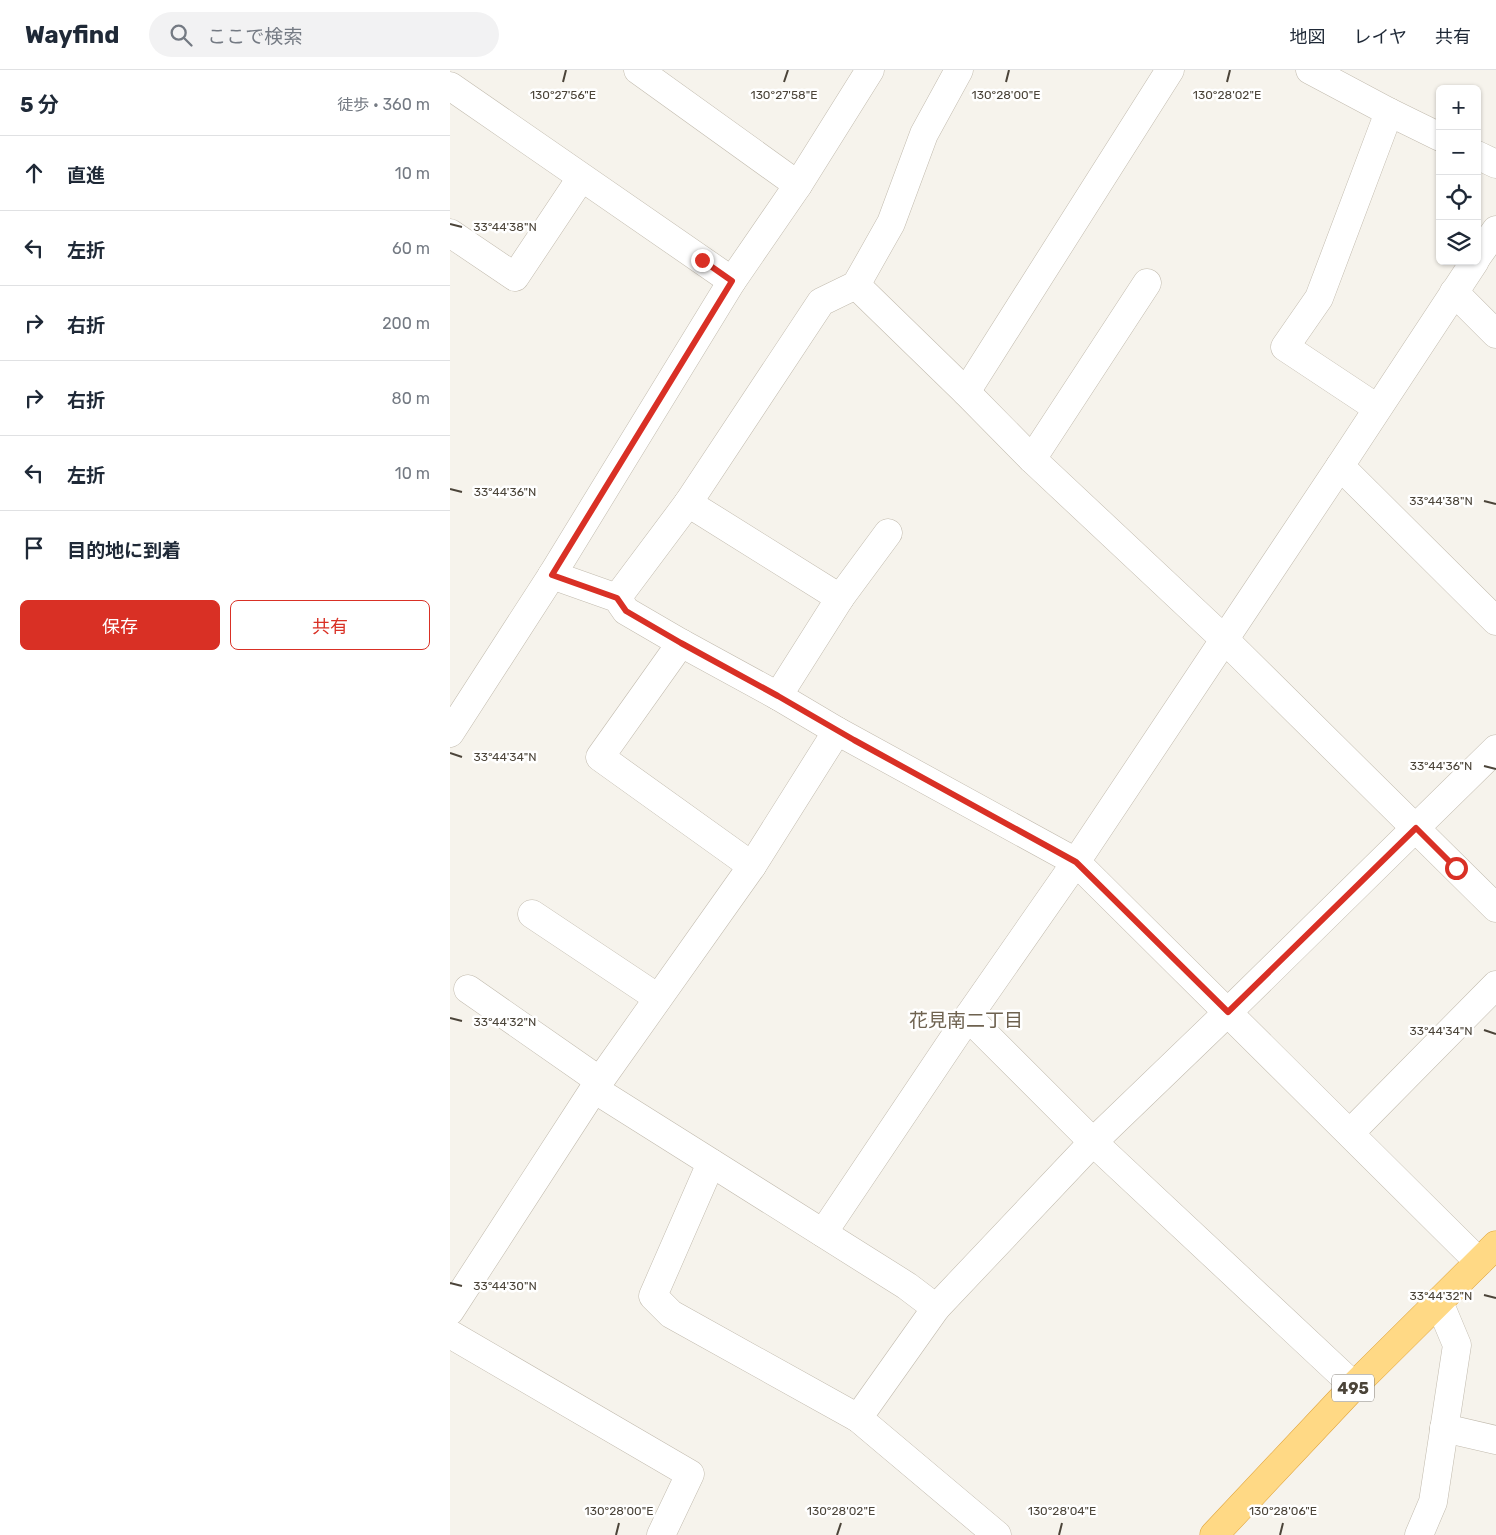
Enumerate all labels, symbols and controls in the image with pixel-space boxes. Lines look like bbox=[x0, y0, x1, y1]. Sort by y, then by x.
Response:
search box bbox=[149, 12, 499, 57]
text: Wayfind bbox=[25, 21, 119, 49]
icon: search bbox=[167, 21, 195, 49]
text: ここで検索 bbox=[207, 25, 302, 48]
text: 地図 bbox=[1290, 26, 1326, 48]
text: レイヤ bbox=[1354, 26, 1407, 48]
text: 共有 bbox=[1435, 26, 1471, 48]
map controls bbox=[1436, 85, 1481, 265]
button: + bbox=[1436, 85, 1481, 130]
text: 130°27'56"E bbox=[530, 88, 596, 102]
text: 130°27'58"E bbox=[751, 88, 817, 102]
text: 130°28'00"E bbox=[972, 88, 1040, 102]
text: 130°28'02"E bbox=[1193, 88, 1261, 102]
text: 5 分 bbox=[20, 92, 59, 117]
text: 徒歩 · 360 m bbox=[337, 95, 430, 114]
button: − bbox=[1436, 130, 1481, 175]
icon: ahead bbox=[20, 159, 48, 187]
text: 直進 bbox=[67, 164, 105, 187]
text: 10 m bbox=[395, 164, 430, 183]
button: locate bbox=[1436, 175, 1481, 220]
text: 33°44'38"N bbox=[473, 220, 537, 234]
button: layers bbox=[1436, 220, 1481, 265]
icon: left bbox=[20, 234, 48, 262]
text: 左折 bbox=[67, 239, 105, 262]
text: 60 m bbox=[392, 239, 430, 258]
route end bbox=[691, 249, 714, 272]
icon: right bbox=[20, 309, 48, 337]
text: 右折 bbox=[67, 314, 105, 337]
text: 200 m bbox=[382, 314, 430, 333]
icon: right bbox=[20, 384, 48, 412]
text: 右折 bbox=[67, 389, 105, 412]
text: 80 m bbox=[392, 389, 430, 408]
icon: left bbox=[20, 459, 48, 487]
text: 左折 bbox=[67, 464, 105, 487]
text: 10 m bbox=[395, 464, 430, 483]
text: 33°44'36"N bbox=[474, 485, 536, 499]
text: 33°44'38"N bbox=[1409, 494, 1473, 508]
icon: arrive bbox=[20, 534, 48, 562]
text: 目的地に到着 bbox=[67, 539, 181, 562]
button: 保存 bbox=[20, 600, 220, 650]
button: 共有 bbox=[230, 600, 430, 650]
text: 33°44'34"N bbox=[473, 750, 537, 764]
text: 33°44'36"N bbox=[1410, 759, 1472, 773]
route start bbox=[1445, 857, 1468, 880]
district label: 花見南二丁目 bbox=[909, 1009, 1023, 1032]
text: 33°44'32"N bbox=[474, 1015, 536, 1029]
text: 33°44'34"N bbox=[1409, 1024, 1473, 1038]
text: 33°44'30"N bbox=[473, 1279, 537, 1293]
text: 33°44'32"N bbox=[1410, 1289, 1472, 1303]
road number: 495 bbox=[1332, 1375, 1374, 1402]
text: 130°28'00"E bbox=[585, 1504, 653, 1518]
text: 130°28'02"E bbox=[807, 1504, 875, 1518]
text: 130°28'04"E bbox=[1028, 1504, 1096, 1518]
text: 130°28'06"E bbox=[1249, 1504, 1317, 1518]

